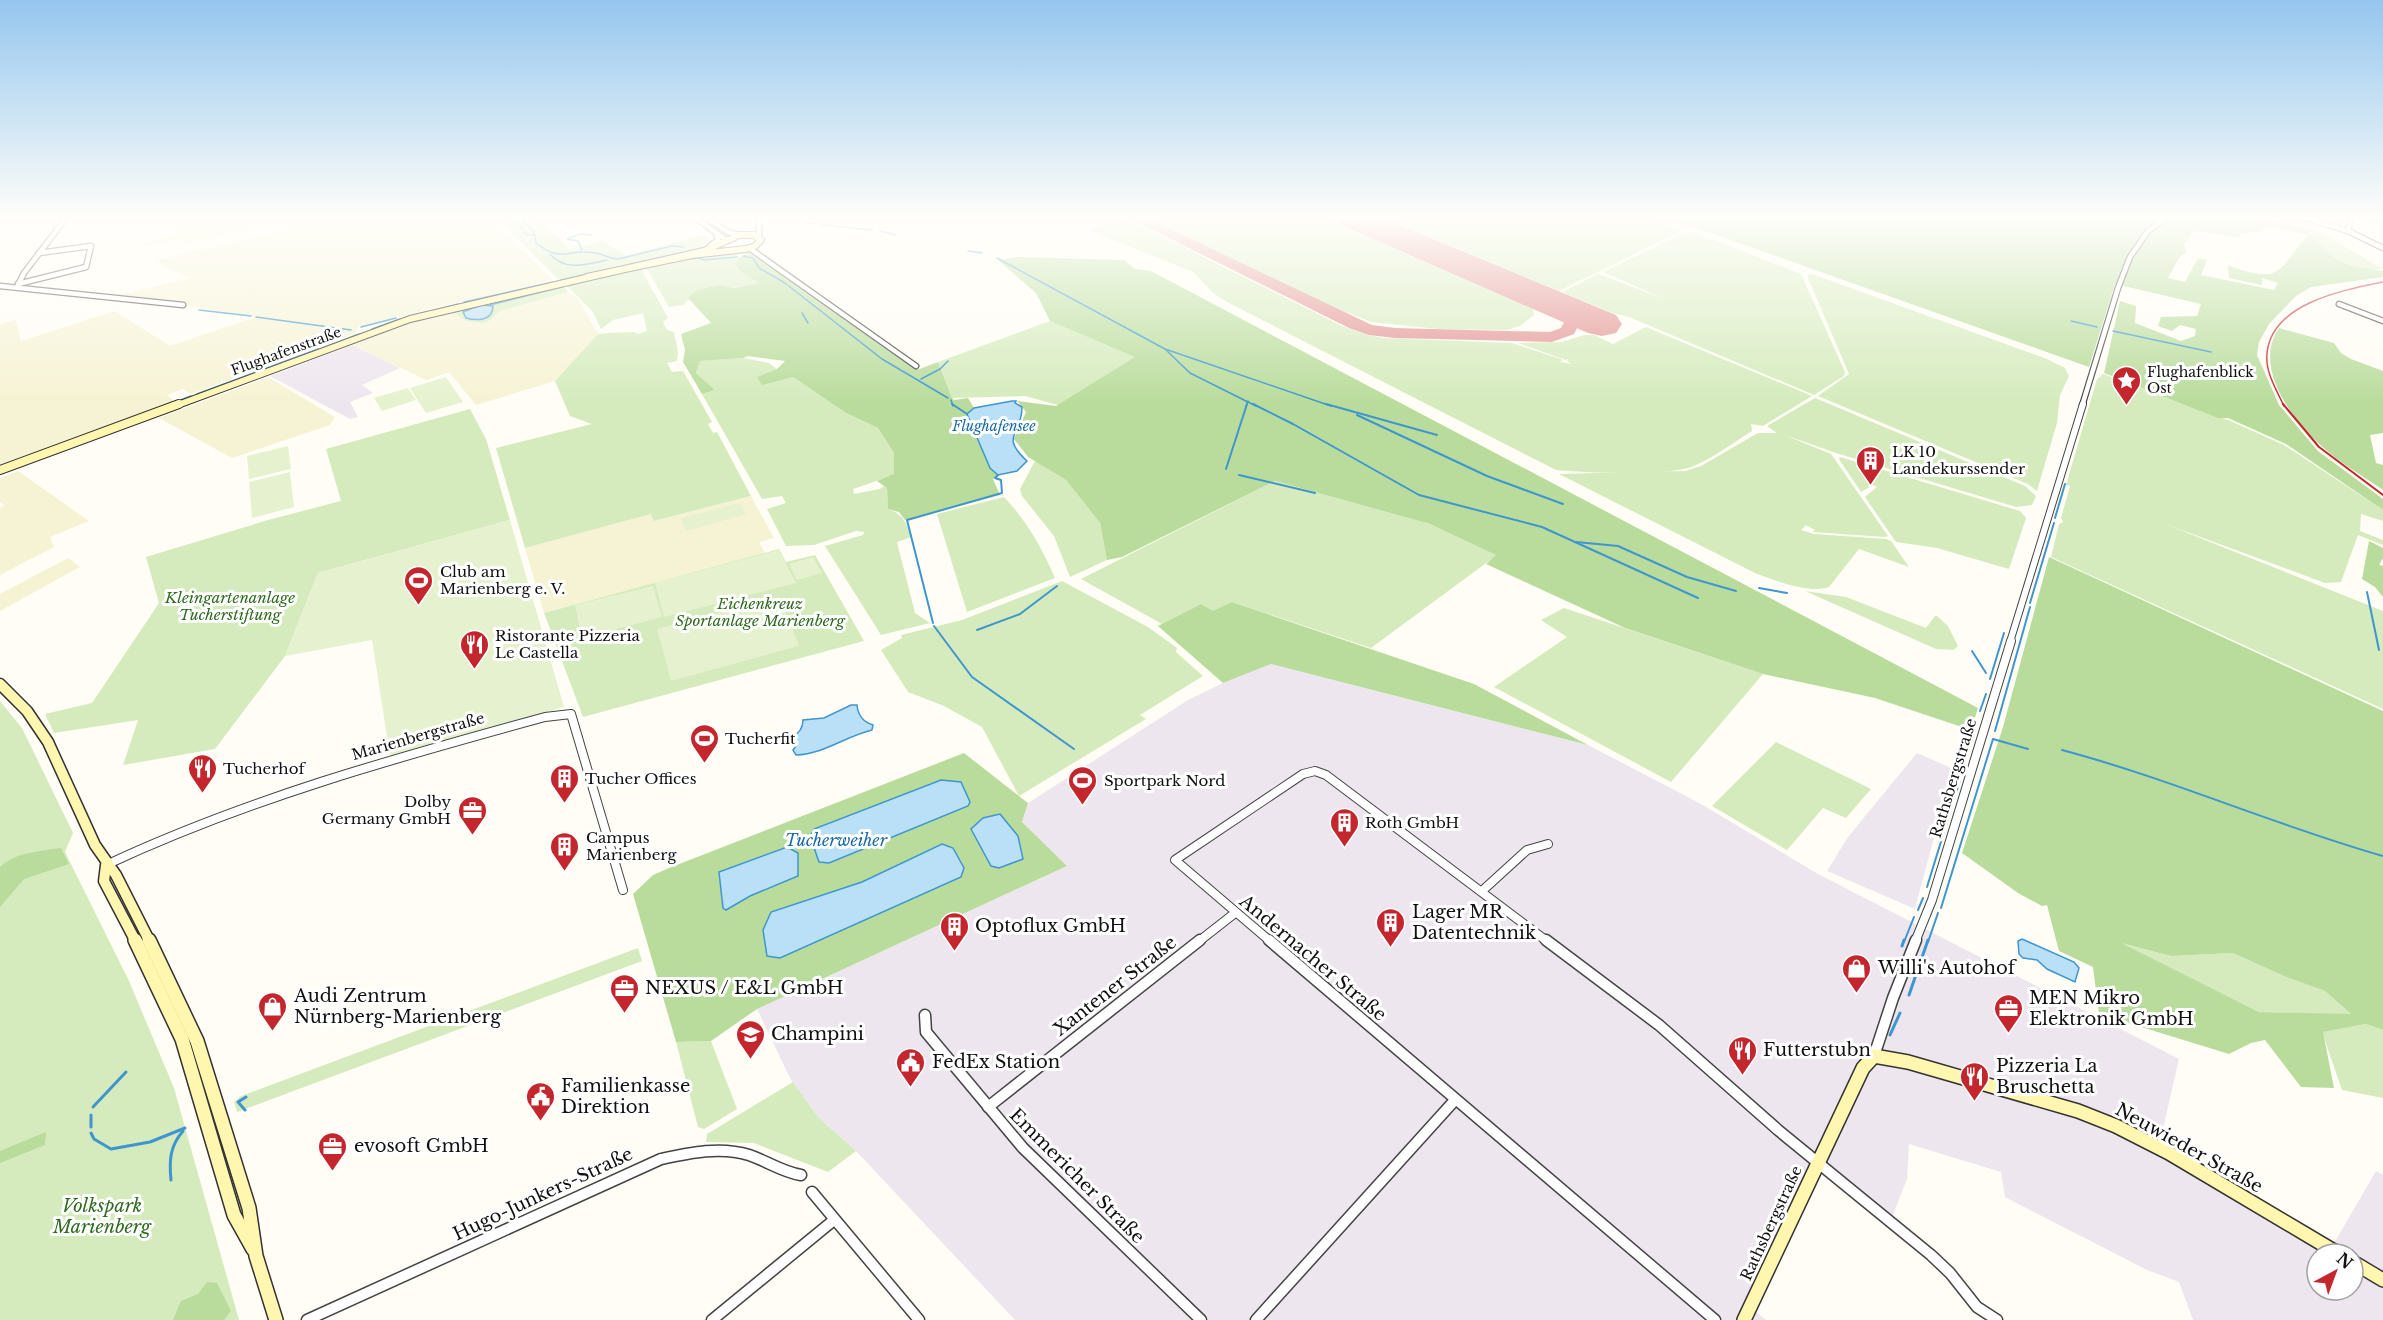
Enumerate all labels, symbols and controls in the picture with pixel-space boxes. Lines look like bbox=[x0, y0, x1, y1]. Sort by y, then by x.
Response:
street label: Flughafenstraße bbox=[228, 323, 344, 379]
place label: Flughafenblick Ost bbox=[2147, 363, 2254, 397]
place icon: Flughafenblick Ost bbox=[2110, 364, 2142, 406]
water label: Flughafensee bbox=[951, 417, 1036, 435]
place label: LK 10 Landekurssender bbox=[1892, 442, 2026, 478]
building icon: LK 10 Landekurssender bbox=[1855, 444, 1887, 486]
place label: Club am Marienberg e. V. bbox=[440, 562, 565, 598]
sports icon: Club am Marienberg e. V. bbox=[403, 564, 435, 606]
park label: Kleingartenanlage Tucherstiftung bbox=[164, 588, 295, 624]
park label: Eichenkreuz Sportanlage Marienberg bbox=[675, 594, 845, 630]
place label: Ristorante Pizzeria Le Castella bbox=[495, 626, 641, 662]
restaurant icon: Ristorante Pizzeria Le Castella bbox=[458, 628, 490, 670]
street label: Marienbergstraße bbox=[349, 708, 487, 764]
street label: Rathsbergstraße bbox=[1926, 716, 1980, 840]
sports icon: Tucherfit bbox=[688, 722, 720, 764]
place label: Tucherfit bbox=[725, 729, 796, 748]
restaurant icon: Tucherhof bbox=[186, 752, 218, 794]
place label: Tucherhof bbox=[223, 759, 306, 778]
building icon: Tucher Offices bbox=[548, 762, 580, 804]
sports icon: Sportpark Nord bbox=[1067, 764, 1099, 806]
place label: Tucher Offices bbox=[585, 769, 697, 788]
place label: Sportpark Nord bbox=[1104, 771, 1225, 790]
place label: Dolby Germany GmbH bbox=[322, 792, 451, 828]
office icon: Dolby Germany GmbH bbox=[456, 794, 488, 836]
building icon: Roth GmbH bbox=[1328, 806, 1360, 848]
place label: Roth GmbH bbox=[1365, 813, 1459, 832]
place label: Campus Marienberg bbox=[586, 828, 677, 864]
building icon: Campus Marienberg bbox=[549, 830, 581, 872]
water label: Tucherweiher bbox=[785, 830, 888, 850]
street label: Andernacher Straße bbox=[1234, 890, 1391, 1026]
place label: Lager MR Datentechnik bbox=[1412, 901, 1536, 944]
building icon: Lager MR Datentechnik bbox=[1375, 906, 1407, 948]
building icon: Optoflux GmbH bbox=[938, 910, 970, 952]
place label: Optoflux GmbH bbox=[975, 915, 1126, 937]
street label: Xantener Straße bbox=[1049, 931, 1181, 1041]
shop icon: Willi's Autohof bbox=[1841, 952, 1873, 994]
place label: Willi's Autohof bbox=[1877, 957, 2018, 979]
office icon: NEXUS / E&L GmbH bbox=[608, 972, 640, 1014]
place label: NEXUS / E&L GmbH bbox=[645, 977, 843, 999]
place label: Audi Zentrum Nürnberg-Marienberg bbox=[293, 985, 501, 1028]
place label: MEN Mikro Elektronik GmbH bbox=[2029, 987, 2194, 1030]
shop icon: Audi Zentrum Nürnberg-Marienberg bbox=[257, 990, 289, 1032]
office icon: MEN Mikro Elektronik GmbH bbox=[1992, 992, 2024, 1034]
school or university icon: Champini bbox=[734, 1018, 766, 1060]
place label: Champini bbox=[771, 1023, 864, 1045]
restaurant icon: Futterstubn bbox=[1726, 1034, 1758, 1076]
place label: Futterstubn bbox=[1763, 1039, 1871, 1061]
public building icon: FedEx Station bbox=[895, 1046, 927, 1088]
place label: FedEx Station bbox=[932, 1051, 1060, 1073]
place label: Pizzeria La Bruschetta bbox=[1996, 1055, 2098, 1098]
restaurant icon: Pizzeria La Bruschetta bbox=[1959, 1060, 1991, 1102]
place label: Familienkasse Direktion bbox=[561, 1075, 690, 1118]
public building icon: Familienkasse Direktion bbox=[524, 1080, 556, 1122]
street label: Neuwieder Straße bbox=[2111, 1098, 2267, 1198]
street label: Emmericher Straße bbox=[1005, 1104, 1149, 1248]
office icon: evosoft GmbH bbox=[317, 1130, 349, 1172]
place label: evosoft GmbH bbox=[354, 1135, 489, 1157]
street label: Hugo-Junkers-Straße bbox=[450, 1143, 636, 1245]
street label: Rathsbergstraße bbox=[1736, 1163, 1806, 1283]
park label: Volkspark Marienberg bbox=[52, 1195, 152, 1238]
north arrow bbox=[2305, 1242, 2365, 1302]
text: N bbox=[2333, 1248, 2357, 1273]

